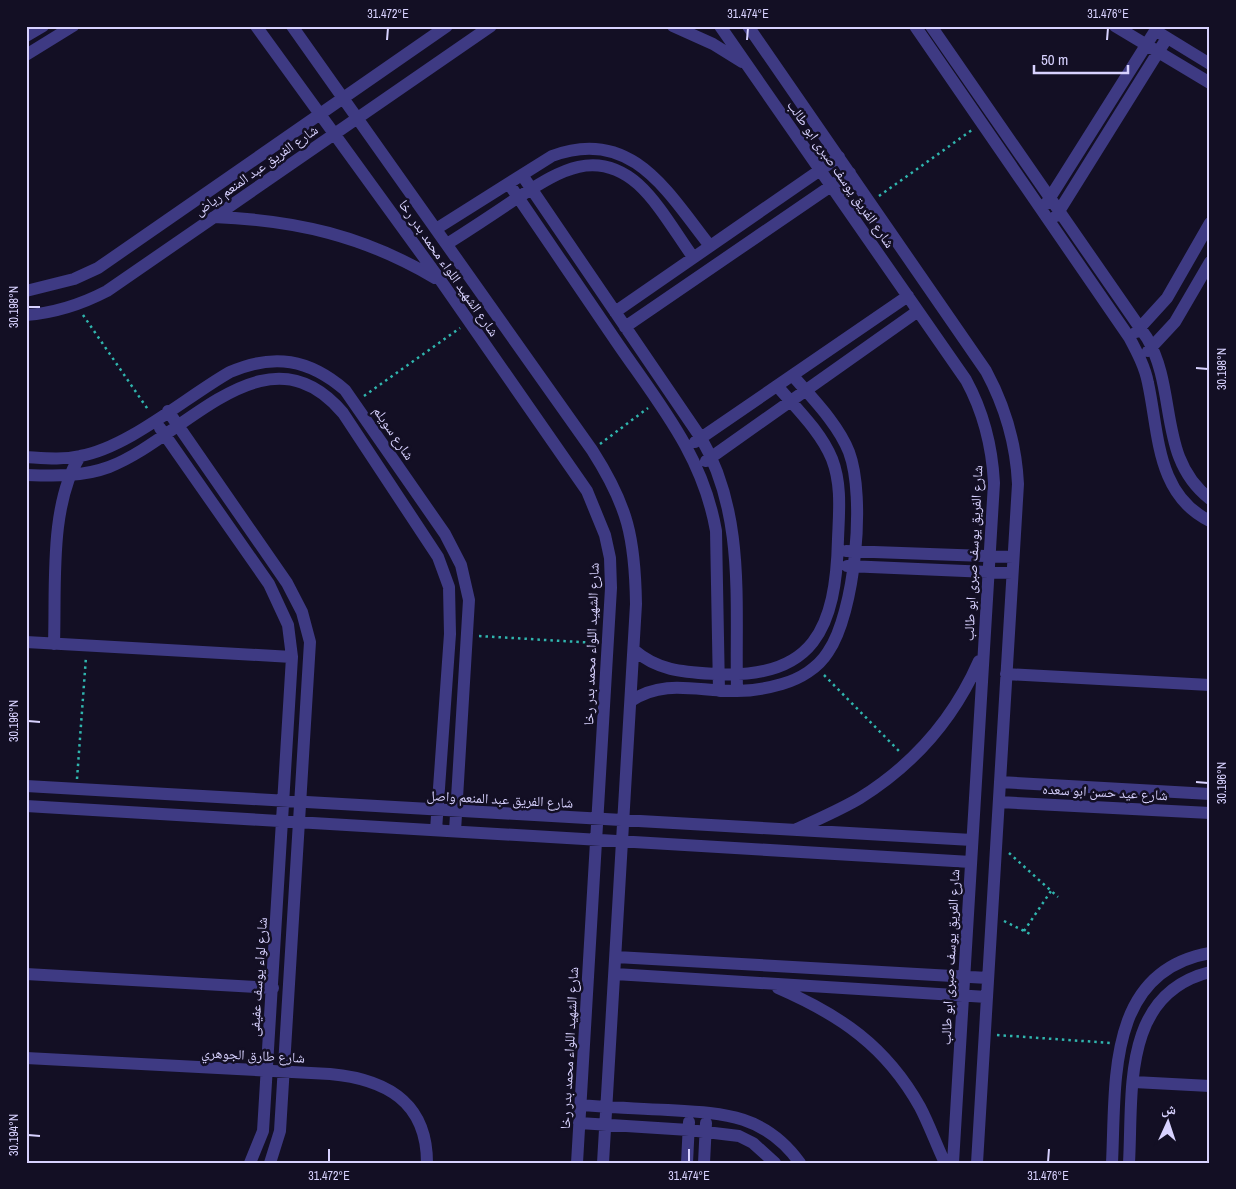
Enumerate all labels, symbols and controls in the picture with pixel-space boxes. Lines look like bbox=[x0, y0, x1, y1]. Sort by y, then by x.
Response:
text: 31.472°E bbox=[367, 6, 409, 22]
text: 31.474°E bbox=[727, 6, 769, 22]
text: 31.476°E bbox=[1087, 6, 1129, 22]
scale bar bbox=[1034, 42, 1127, 74]
text: 50 m bbox=[1041, 49, 1068, 70]
street label: شارع الفريق يوسف صبرى ابو طالب bbox=[782, 97, 899, 252]
street label: شارع الفريق عبد المنعم رياض bbox=[191, 121, 322, 220]
street label: شارع الشهيد اللواء محمد بدر رخا bbox=[394, 196, 503, 340]
text: 30.198°N bbox=[6, 286, 22, 328]
text: 30.198°N bbox=[1214, 348, 1230, 390]
street label: شارع سويلم bbox=[369, 403, 419, 464]
street label: شارع الفريق يوسف صبرى ابو طالب bbox=[959, 465, 988, 641]
street label: شارع الشهيد اللواء محمد بدر رخا bbox=[579, 562, 604, 726]
text: 30.196°N bbox=[6, 700, 22, 742]
text: 30.196°N bbox=[1214, 762, 1230, 804]
street label: شارع عيد حسن ابو سعده bbox=[1042, 780, 1168, 805]
street label: شارع الفريق عبد المنعم واصل bbox=[426, 786, 574, 813]
street label: شارع الفريق يوسف صبرى ابو طالب bbox=[936, 869, 965, 1045]
street label: شارع لواء يوسف عفيفى bbox=[245, 917, 272, 1037]
street label: شارع الشهيد اللواء محمد بدر رخا bbox=[556, 966, 583, 1130]
street label: شارع طارق الجوهري bbox=[201, 1043, 305, 1069]
north arrow bbox=[1144, 1096, 1194, 1146]
text: ش bbox=[1161, 1100, 1177, 1118]
text: 30.194°N bbox=[6, 1114, 22, 1156]
text: 31.472°E bbox=[308, 1168, 350, 1184]
text: 31.474°E bbox=[668, 1168, 710, 1184]
text: 31.476°E bbox=[1027, 1168, 1069, 1184]

